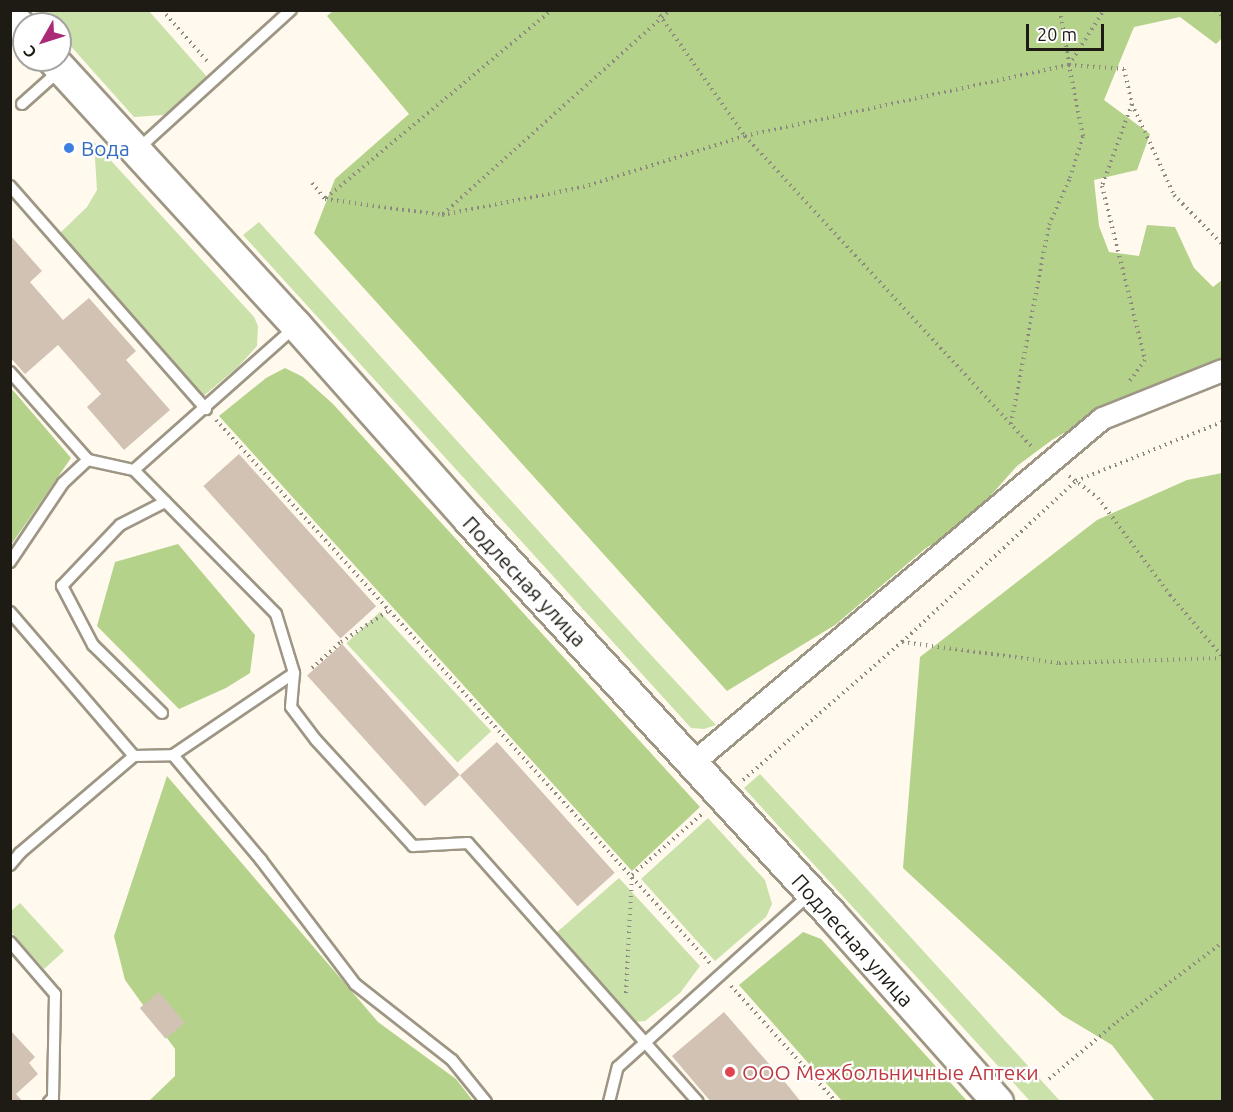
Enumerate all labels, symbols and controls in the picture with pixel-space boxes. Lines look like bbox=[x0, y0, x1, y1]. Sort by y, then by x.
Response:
north arrow bbox=[12, 12, 72, 72]
scale bar bbox=[1029, 12, 1107, 50]
text: 20 m bbox=[1037, 24, 1077, 44]
text: С bbox=[19, 42, 40, 62]
place label: Вода bbox=[81, 135, 130, 161]
marker: Вода bbox=[62, 141, 76, 155]
street label: Подлесная улица bbox=[458, 510, 592, 652]
street label: Подлесная улица bbox=[787, 868, 919, 1012]
place label: ООО Межбольничные Аптеки bbox=[742, 1059, 1039, 1085]
marker: ООО Межбольничные Аптеки bbox=[723, 1065, 737, 1079]

